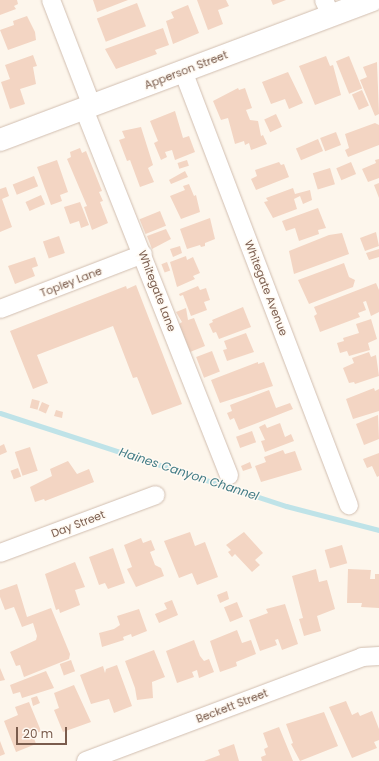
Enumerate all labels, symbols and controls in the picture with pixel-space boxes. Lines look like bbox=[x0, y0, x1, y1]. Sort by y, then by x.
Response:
street label: Apperson Street bbox=[142, 48, 230, 92]
street label: Whitegate Avenue bbox=[242, 238, 290, 338]
street label: Whitegate Lane bbox=[135, 248, 179, 334]
street label: Topley Lane bbox=[38, 264, 104, 300]
water label: Haines Canyon Channel bbox=[117, 445, 261, 503]
street label: Day Street bbox=[49, 508, 107, 540]
street label: Beckett Street bbox=[194, 686, 270, 726]
scale bar bbox=[18, 719, 69, 745]
text: 20 m bbox=[23, 725, 53, 742]

